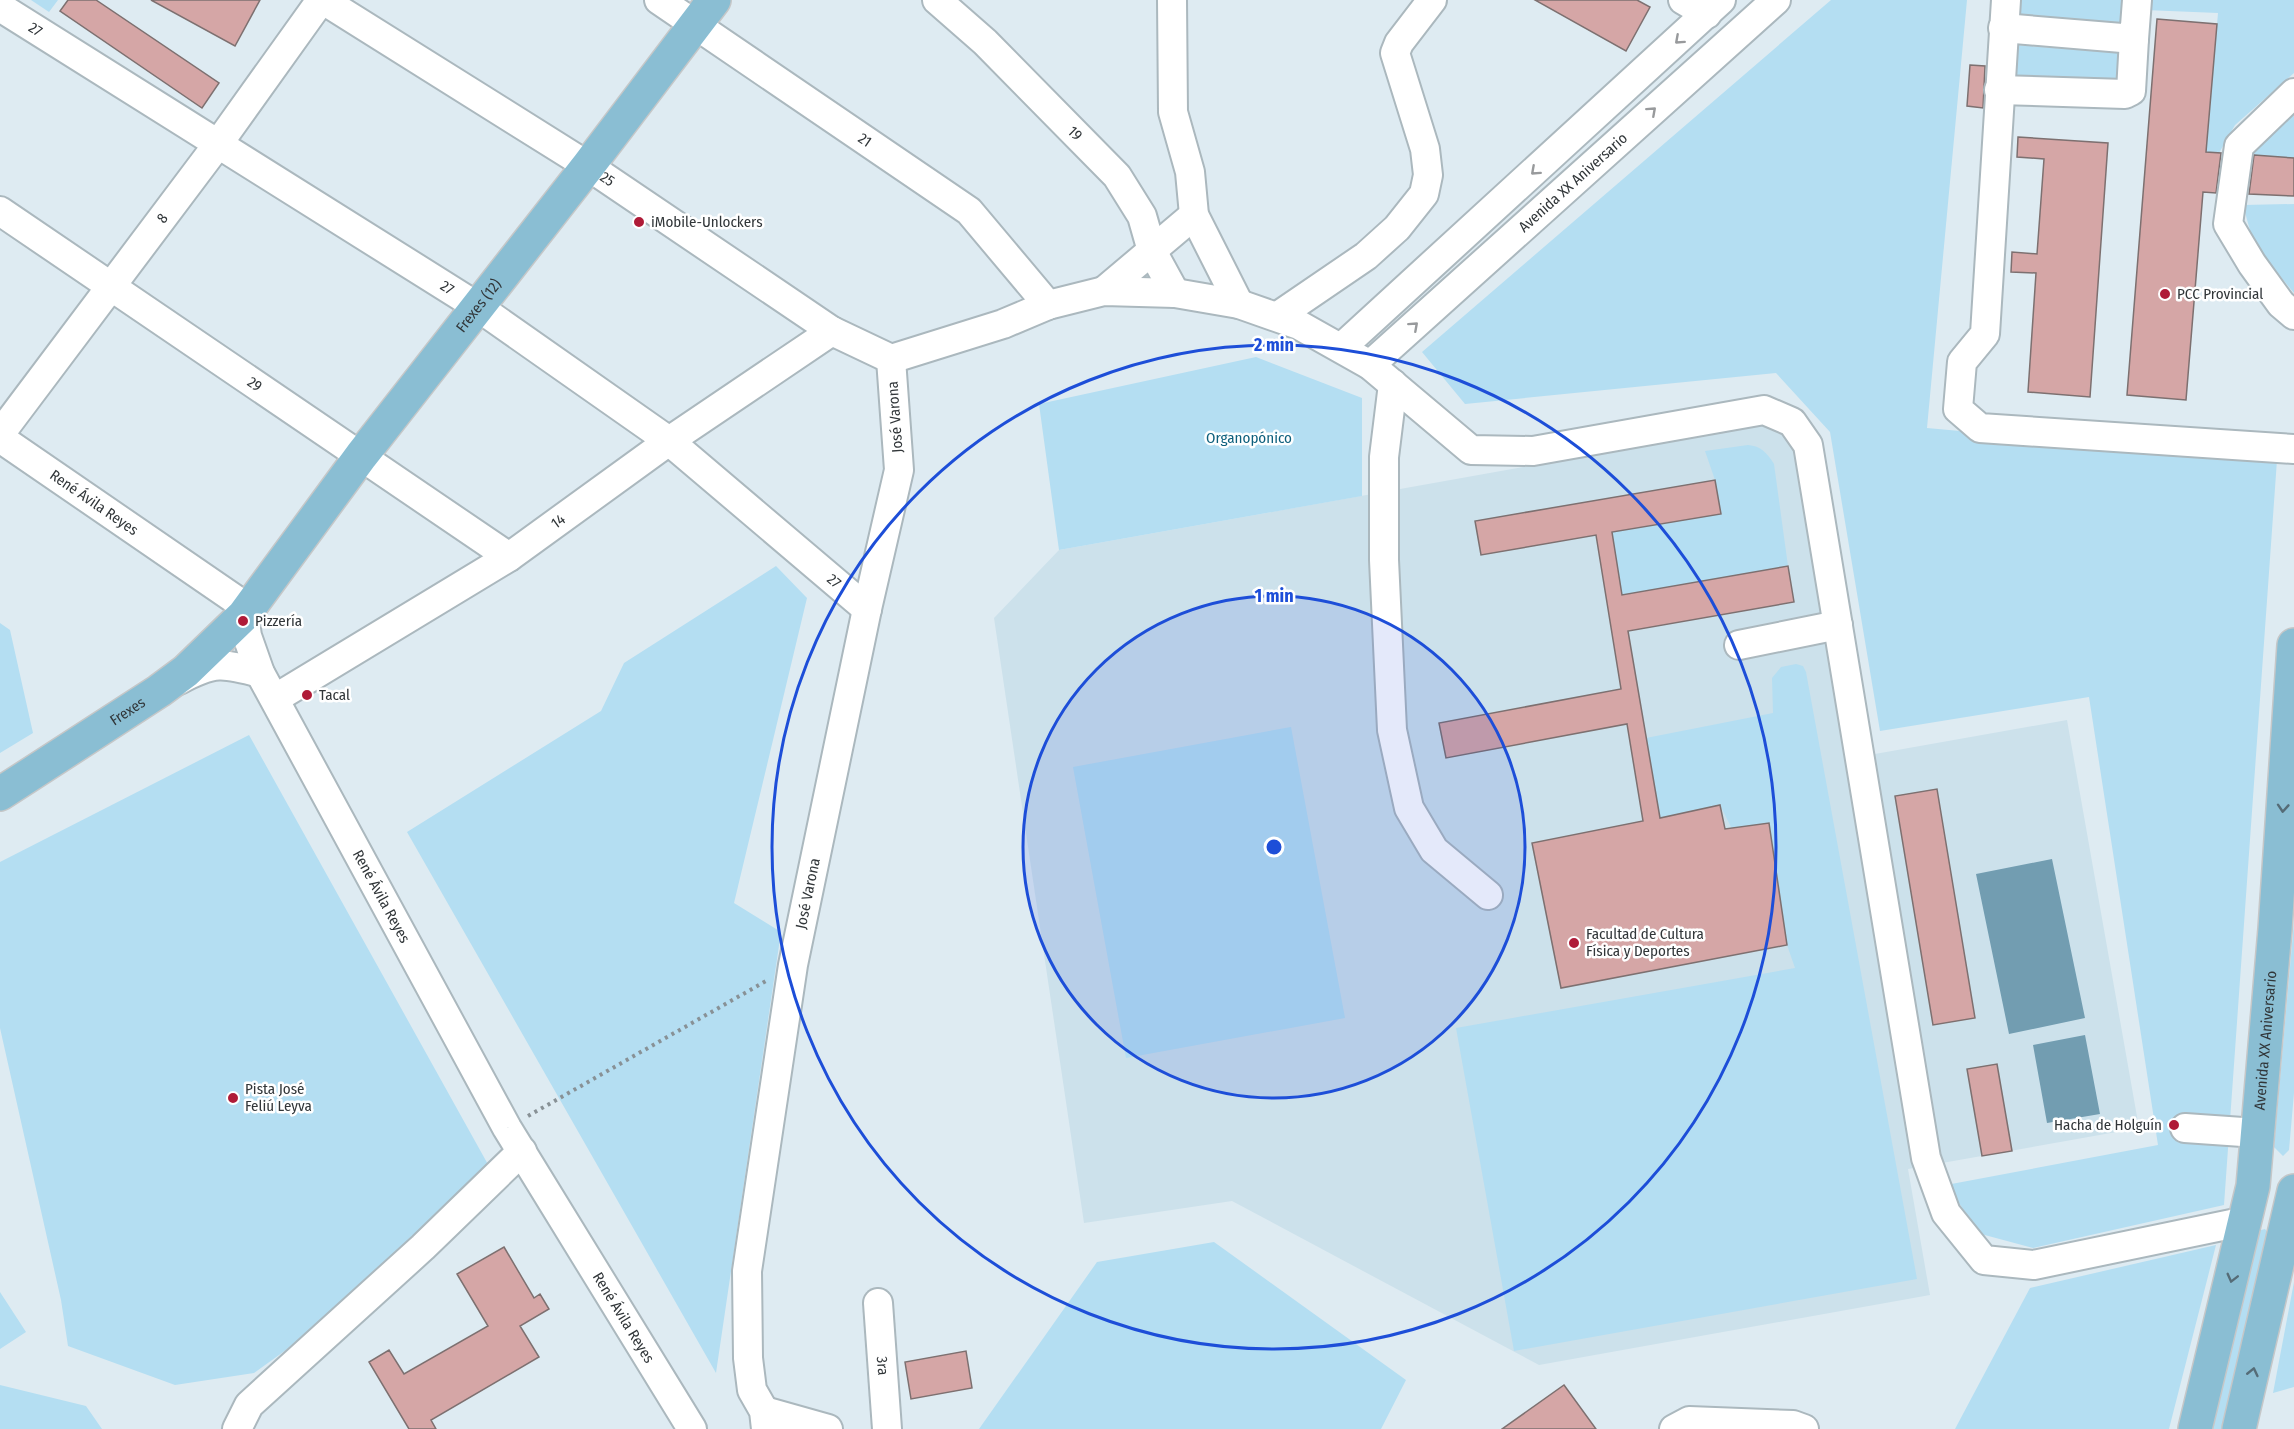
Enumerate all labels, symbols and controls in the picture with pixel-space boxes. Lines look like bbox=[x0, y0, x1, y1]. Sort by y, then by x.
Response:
street label: 27 bbox=[25, 18, 46, 40]
one-way arrow bbox=[1675, 33, 1685, 44]
one-way arrow bbox=[1646, 107, 1656, 118]
street label: 19 bbox=[1064, 122, 1086, 144]
street label: 21 bbox=[855, 129, 875, 151]
street label: Avenida XX Aniversario bbox=[1515, 129, 1631, 236]
one-way arrow bbox=[1531, 164, 1541, 175]
street label: 25 bbox=[597, 168, 618, 190]
street label: 8 bbox=[153, 210, 172, 227]
place label: iMobile-Unlockers bbox=[651, 213, 763, 231]
marker: iMobile-Unlockers bbox=[632, 215, 646, 229]
street label: Frexes (12) bbox=[452, 275, 505, 336]
street label: 27 bbox=[437, 277, 457, 299]
place label: PCC Provincial bbox=[2177, 285, 2263, 303]
marker: PCC Provincial bbox=[2158, 287, 2172, 301]
one-way arrow bbox=[1407, 322, 1418, 333]
text: 2 min bbox=[1253, 334, 1294, 356]
street label: 29 bbox=[244, 373, 265, 395]
street label: José Varona bbox=[884, 381, 906, 453]
park label: Organopónico bbox=[1206, 429, 1292, 447]
street label: René Ávila Reyes bbox=[46, 466, 142, 539]
street label: 14 bbox=[548, 510, 569, 533]
street label: 27 bbox=[823, 570, 845, 592]
text: 1 min bbox=[1254, 585, 1294, 607]
place label: Pizzería bbox=[255, 612, 302, 630]
marker: Pizzería bbox=[236, 614, 250, 628]
place label: Tacal bbox=[319, 686, 350, 704]
marker: Tacal bbox=[300, 688, 314, 702]
street label: Frexes bbox=[107, 693, 149, 729]
one-way arrow bbox=[2276, 804, 2289, 813]
centre of rings bbox=[1264, 837, 1284, 857]
street label: René Ávila Reyes bbox=[349, 847, 414, 946]
street label: José Varona bbox=[792, 857, 824, 930]
place label: Facultad de Cultura Física y Deportes bbox=[1586, 925, 1704, 960]
marker: Facultad de Cultura Física y Deportes bbox=[1567, 936, 1581, 950]
street label: Avenida XX Aniversario bbox=[2251, 970, 2280, 1111]
place label: Pista José Feliú Leyva bbox=[245, 1080, 312, 1115]
marker: Pista José Feliú Leyva bbox=[226, 1091, 240, 1105]
place label: Hacha de Holguín bbox=[2054, 1116, 2162, 1134]
marker: Hacha de Holguín bbox=[2167, 1118, 2181, 1132]
street label: René Ávila Reyes bbox=[589, 1269, 658, 1366]
one-way arrow bbox=[2226, 1272, 2239, 1282]
street label: 3ra bbox=[873, 1356, 892, 1376]
one-way arrow bbox=[2245, 1367, 2258, 1377]

